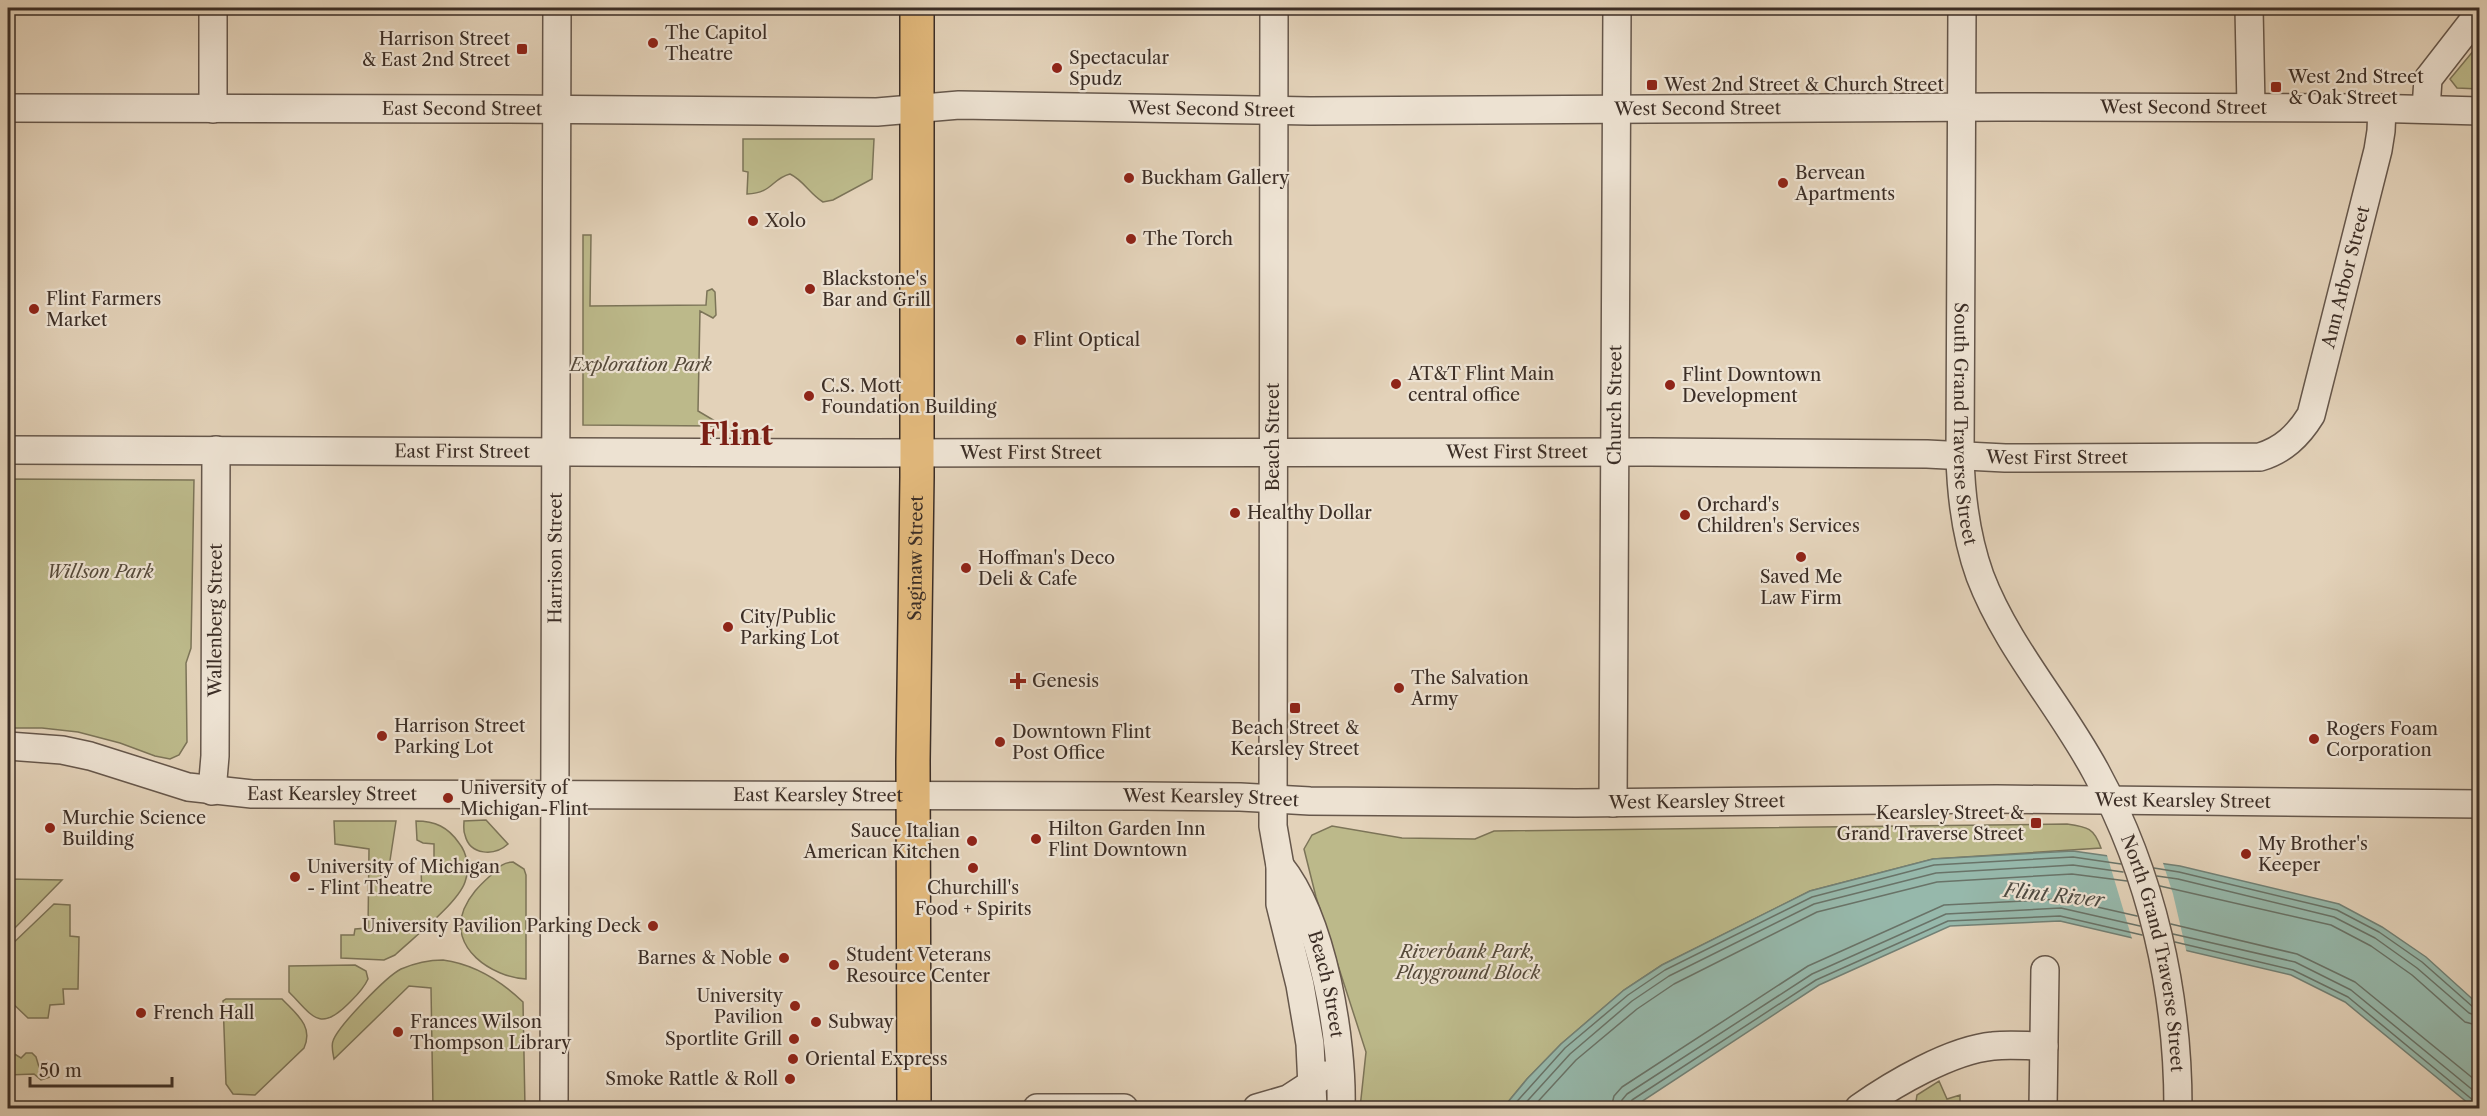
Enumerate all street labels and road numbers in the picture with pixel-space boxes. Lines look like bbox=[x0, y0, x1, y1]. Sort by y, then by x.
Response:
street label: West Second Street bbox=[2099, 96, 2268, 119]
street label: West Second Street bbox=[1127, 97, 1296, 122]
street label: West Second Street bbox=[1613, 97, 1782, 120]
street label: East Second Street bbox=[382, 98, 543, 120]
street label: Ann Arbor Street bbox=[2317, 203, 2375, 351]
street label: South Grand Traverse Street bbox=[1949, 302, 1982, 548]
street label: Church Street bbox=[1604, 344, 1626, 465]
street label: Beach Street bbox=[1262, 382, 1284, 491]
street label: East First Street bbox=[394, 440, 530, 463]
street label: West First Street bbox=[1445, 441, 1589, 463]
street label: West First Street bbox=[959, 442, 1103, 464]
street label: West First Street bbox=[1984, 446, 2129, 469]
street label: Harrison Street bbox=[544, 492, 567, 624]
street label: Saginaw Street bbox=[904, 494, 928, 621]
street label: Wallenberg Street bbox=[204, 543, 227, 698]
street label: East Kearsley Street bbox=[247, 783, 418, 805]
street label: East Kearsley Street bbox=[733, 784, 904, 806]
street label: West Kearsley Street bbox=[1122, 785, 1300, 811]
street label: West Kearsley Street bbox=[2094, 789, 2272, 813]
street label: West Kearsley Street bbox=[1608, 790, 1786, 814]
street label: North Grand Traverse Street bbox=[2116, 831, 2188, 1073]
street label: Beach Street bbox=[1303, 928, 1348, 1040]

